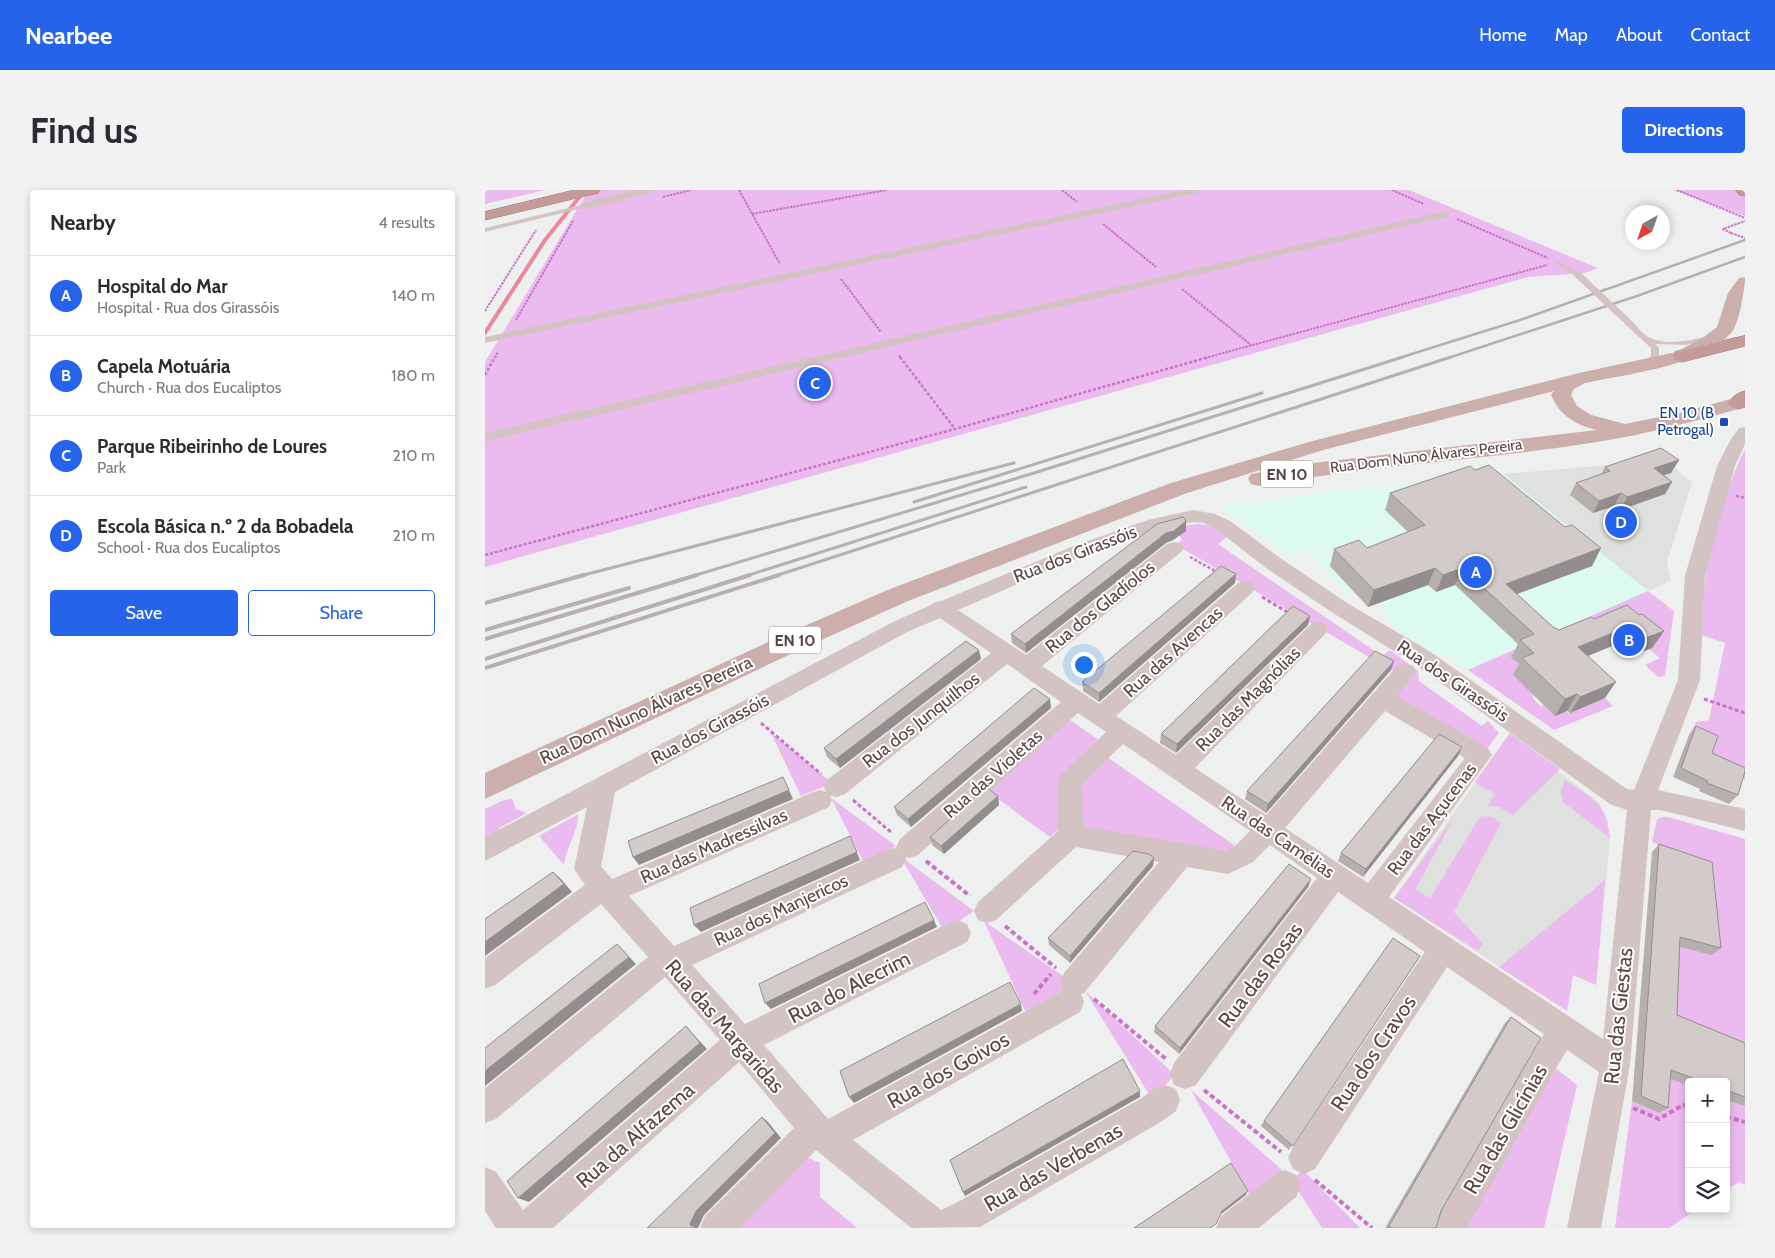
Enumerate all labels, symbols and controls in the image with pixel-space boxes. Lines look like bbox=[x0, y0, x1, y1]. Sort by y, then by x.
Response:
text: Nearbee bbox=[25, 21, 112, 50]
text: Home bbox=[1479, 24, 1527, 46]
text: Map bbox=[1555, 24, 1588, 46]
text: About bbox=[1616, 24, 1662, 46]
text: Contact bbox=[1690, 24, 1750, 46]
button: Directions bbox=[1622, 107, 1745, 153]
text: Find us bbox=[30, 109, 138, 152]
north arrow bbox=[1625, 205, 1670, 250]
text: Nearby bbox=[50, 210, 116, 235]
text: 4 results bbox=[378, 213, 435, 232]
text: Hospital do Mar bbox=[97, 275, 228, 298]
text: A bbox=[61, 286, 71, 305]
text: 140 m bbox=[392, 286, 435, 305]
text: Hospital · Rua dos Girassóis bbox=[97, 298, 279, 317]
text: Capela Motuária bbox=[97, 355, 231, 378]
pin: C bbox=[799, 364, 831, 402]
text: B bbox=[61, 366, 71, 385]
text: 180 m bbox=[391, 366, 435, 385]
text: Church · Rua dos Eucaliptos bbox=[97, 378, 281, 397]
place label: EN 10 (B Petrogal) bbox=[1657, 404, 1714, 439]
marker: EN 10 (B Petrogal) bbox=[1718, 416, 1730, 428]
street label: Rua Dom Nuno Álvares Pereira bbox=[1329, 434, 1524, 477]
text: Parque Ribeirinho de Loures bbox=[97, 435, 327, 458]
text: C bbox=[61, 446, 71, 465]
text: 210 m bbox=[393, 446, 435, 465]
text: Park bbox=[97, 458, 126, 477]
road number: EN 10 bbox=[1261, 460, 1313, 488]
pin: D bbox=[1605, 503, 1637, 541]
text: Escola Básica n.º 2 da Bobadela bbox=[97, 515, 353, 538]
street label: Rua dos Girassóis bbox=[1010, 520, 1140, 588]
text: D bbox=[60, 526, 72, 545]
text: 210 m bbox=[393, 526, 435, 545]
text: School · Rua dos Eucaliptos bbox=[97, 538, 280, 557]
pin: A bbox=[1460, 553, 1492, 591]
street label: Rua dos Gladíolos bbox=[1041, 556, 1159, 658]
button: Save bbox=[50, 590, 238, 636]
button: Share bbox=[248, 590, 435, 636]
street label: Rua das Avencas bbox=[1119, 602, 1227, 702]
pin: B bbox=[1613, 621, 1645, 659]
road number: EN 10 bbox=[769, 626, 821, 654]
street label: Rua dos Girassóis bbox=[1393, 635, 1513, 727]
street label: Rua das Magnólias bbox=[1191, 642, 1305, 756]
street label: Rua Dom Nuno Álvares Pereira bbox=[536, 651, 756, 769]
your location bbox=[1071, 652, 1097, 678]
street label: Rua dos Junquilhos bbox=[858, 667, 984, 773]
street label: Rua dos Girassóis bbox=[647, 689, 773, 769]
street label: Rua das Violetas bbox=[939, 725, 1047, 823]
street label: Rua das Açucenas bbox=[1383, 759, 1481, 879]
street label: Rua das Camélias bbox=[1217, 791, 1339, 883]
street label: Rua das Madressilvas bbox=[637, 804, 791, 888]
street label: Rua dos Manjericos bbox=[711, 869, 851, 951]
street label: Rua das Rosas bbox=[1213, 917, 1308, 1032]
street label: Rua do Alecrim bbox=[784, 946, 914, 1028]
street label: Rua das Giestas bbox=[1598, 946, 1638, 1085]
street label: Rua das Margaridas bbox=[660, 954, 790, 1098]
street label: Rua dos Cravos bbox=[1325, 990, 1421, 1116]
street label: Rua dos Goivos bbox=[883, 1026, 1013, 1114]
street label: Rua das Glicínias bbox=[1458, 1059, 1552, 1198]
street label: Rua da Alfazema bbox=[571, 1077, 699, 1193]
map controls bbox=[1685, 1078, 1730, 1213]
button: + bbox=[1685, 1078, 1730, 1123]
street label: Rua das Verbenas bbox=[980, 1117, 1127, 1217]
button: − bbox=[1685, 1123, 1730, 1168]
button: layers bbox=[1685, 1168, 1730, 1213]

